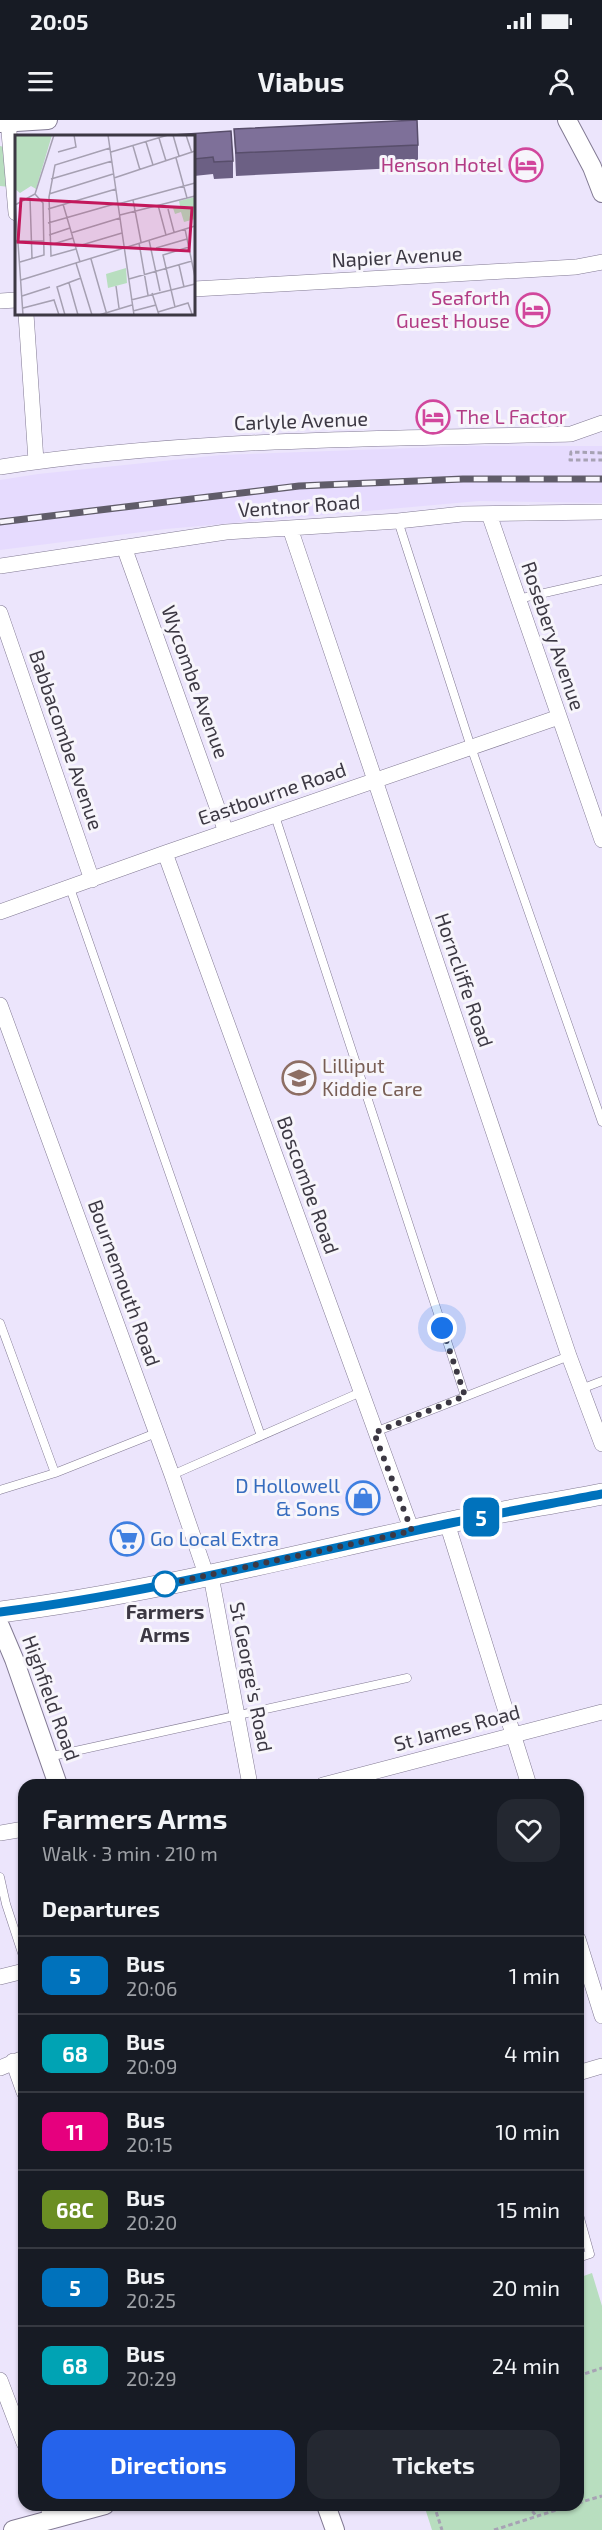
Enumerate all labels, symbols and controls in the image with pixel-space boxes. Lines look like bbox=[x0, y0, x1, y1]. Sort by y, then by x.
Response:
text: 20:05 bbox=[30, 8, 88, 34]
icon: menu bbox=[24, 65, 57, 98]
text: Viabus bbox=[258, 65, 344, 97]
icon: person bbox=[545, 65, 578, 98]
inset map bbox=[15, 135, 195, 315]
hotel icon: Henson Hotel bbox=[508, 147, 544, 183]
place label: Henson Hotel bbox=[381, 152, 503, 176]
street label: Napier Avenue bbox=[331, 241, 463, 271]
place label: Seaforth Guest House bbox=[396, 285, 510, 332]
hotel icon: Seaforth Guest House bbox=[515, 292, 551, 328]
hotel icon: The L Factor bbox=[415, 399, 451, 435]
place label: The L Factor bbox=[456, 404, 567, 428]
street label: Carlyle Avenue bbox=[234, 406, 368, 434]
street label: Ventnor Road bbox=[237, 489, 361, 521]
street label: Rosebery Avenue bbox=[517, 558, 591, 713]
street label: Wycombe Avenue bbox=[157, 602, 235, 761]
street label: Babbacombe Avenue bbox=[25, 647, 109, 833]
street label: Eastbourne Road bbox=[194, 756, 349, 830]
street label: Horncliffe Road bbox=[431, 909, 499, 1050]
place label: Lilliput Kiddie Care bbox=[322, 1053, 423, 1100]
school or university icon: Lilliput Kiddie Care bbox=[281, 1060, 317, 1096]
street label: Boscombe Road bbox=[273, 1112, 345, 1257]
street label: Bournemouth Road bbox=[84, 1196, 166, 1369]
your location bbox=[427, 1313, 457, 1343]
place label: D Hollowell & Sons bbox=[235, 1473, 340, 1520]
shop icon: D Hollowell & Sons bbox=[345, 1480, 381, 1516]
line badge: 5 bbox=[462, 1498, 500, 1536]
text: 5 bbox=[475, 1505, 487, 1530]
supermarket icon: Go Local Extra bbox=[109, 1521, 145, 1557]
place label: Go Local Extra bbox=[150, 1526, 279, 1550]
marker: Farmers Arms bbox=[152, 1571, 178, 1597]
place label: Farmers Arms bbox=[126, 1599, 204, 1646]
street label: St George's Road bbox=[226, 1600, 278, 1754]
street label: Highfield Road bbox=[18, 1632, 86, 1764]
street label: St James Road bbox=[391, 1699, 522, 1755]
button: heart bbox=[497, 1799, 560, 1862]
text: Farmers Arms bbox=[42, 1801, 227, 1835]
text: Walk · 3 min · 210 m bbox=[42, 1841, 218, 1865]
text: Departures bbox=[42, 1895, 160, 1921]
text: Bus bbox=[126, 1950, 165, 1976]
text: 1 min bbox=[509, 1962, 560, 1988]
text: 5 bbox=[69, 1963, 81, 1988]
text: 20:06 bbox=[126, 1976, 178, 2000]
text: Bus bbox=[126, 2028, 165, 2054]
text: 4 min bbox=[504, 2040, 560, 2066]
text: 68 bbox=[62, 2041, 88, 2066]
text: 20:09 bbox=[126, 2054, 178, 2078]
text: Bus bbox=[126, 2106, 165, 2132]
text: 10 min bbox=[496, 2118, 560, 2144]
text: 11 bbox=[66, 2119, 84, 2144]
text: 20:15 bbox=[126, 2132, 173, 2156]
text: Bus bbox=[126, 2184, 165, 2210]
text: 15 min bbox=[497, 2196, 560, 2222]
text: 68C bbox=[56, 2197, 94, 2222]
text: 20:20 bbox=[126, 2210, 177, 2234]
text: Bus bbox=[126, 2262, 165, 2288]
text: 20 min bbox=[492, 2274, 560, 2300]
text: 5 bbox=[69, 2275, 81, 2300]
text: 20:25 bbox=[126, 2288, 176, 2312]
text: Bus bbox=[126, 2340, 165, 2366]
text: 24 min bbox=[492, 2352, 560, 2378]
text: 68 bbox=[62, 2353, 88, 2378]
text: 20:29 bbox=[126, 2366, 177, 2390]
button: Directions bbox=[42, 2430, 295, 2499]
button: Tickets bbox=[307, 2430, 560, 2499]

